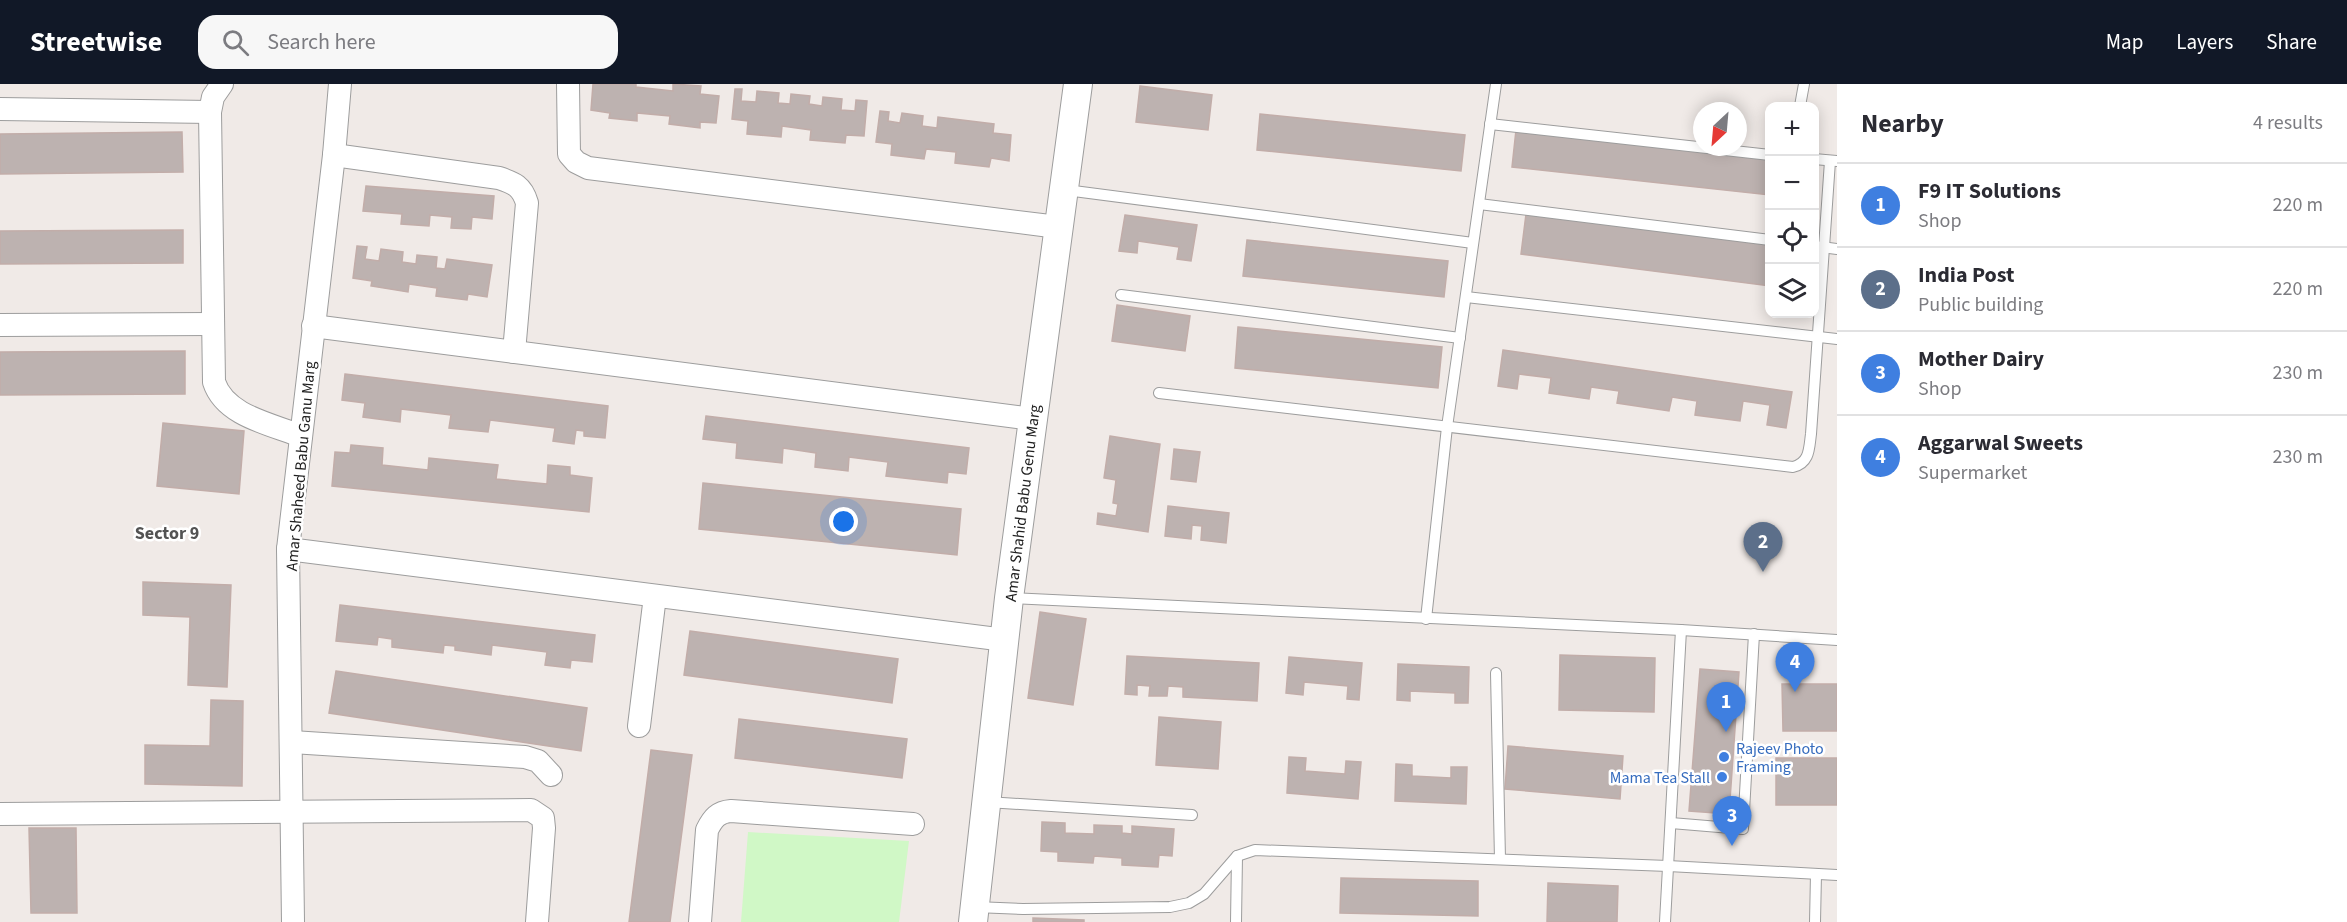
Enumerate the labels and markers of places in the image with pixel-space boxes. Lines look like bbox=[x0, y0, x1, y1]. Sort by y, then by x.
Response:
pin: 2 bbox=[1744, 522, 1782, 572]
pin: 4 bbox=[1776, 642, 1814, 692]
pin: 1 bbox=[1706, 682, 1746, 732]
place label: Rajeev Photo Framing bbox=[1736, 738, 1824, 778]
marker: Rajeev Photo Framing bbox=[1717, 750, 1731, 764]
place label: Mama Tea Stall bbox=[1610, 767, 1710, 789]
marker: Mama Tea Stall bbox=[1715, 770, 1729, 784]
pin: 3 bbox=[1712, 796, 1752, 846]

